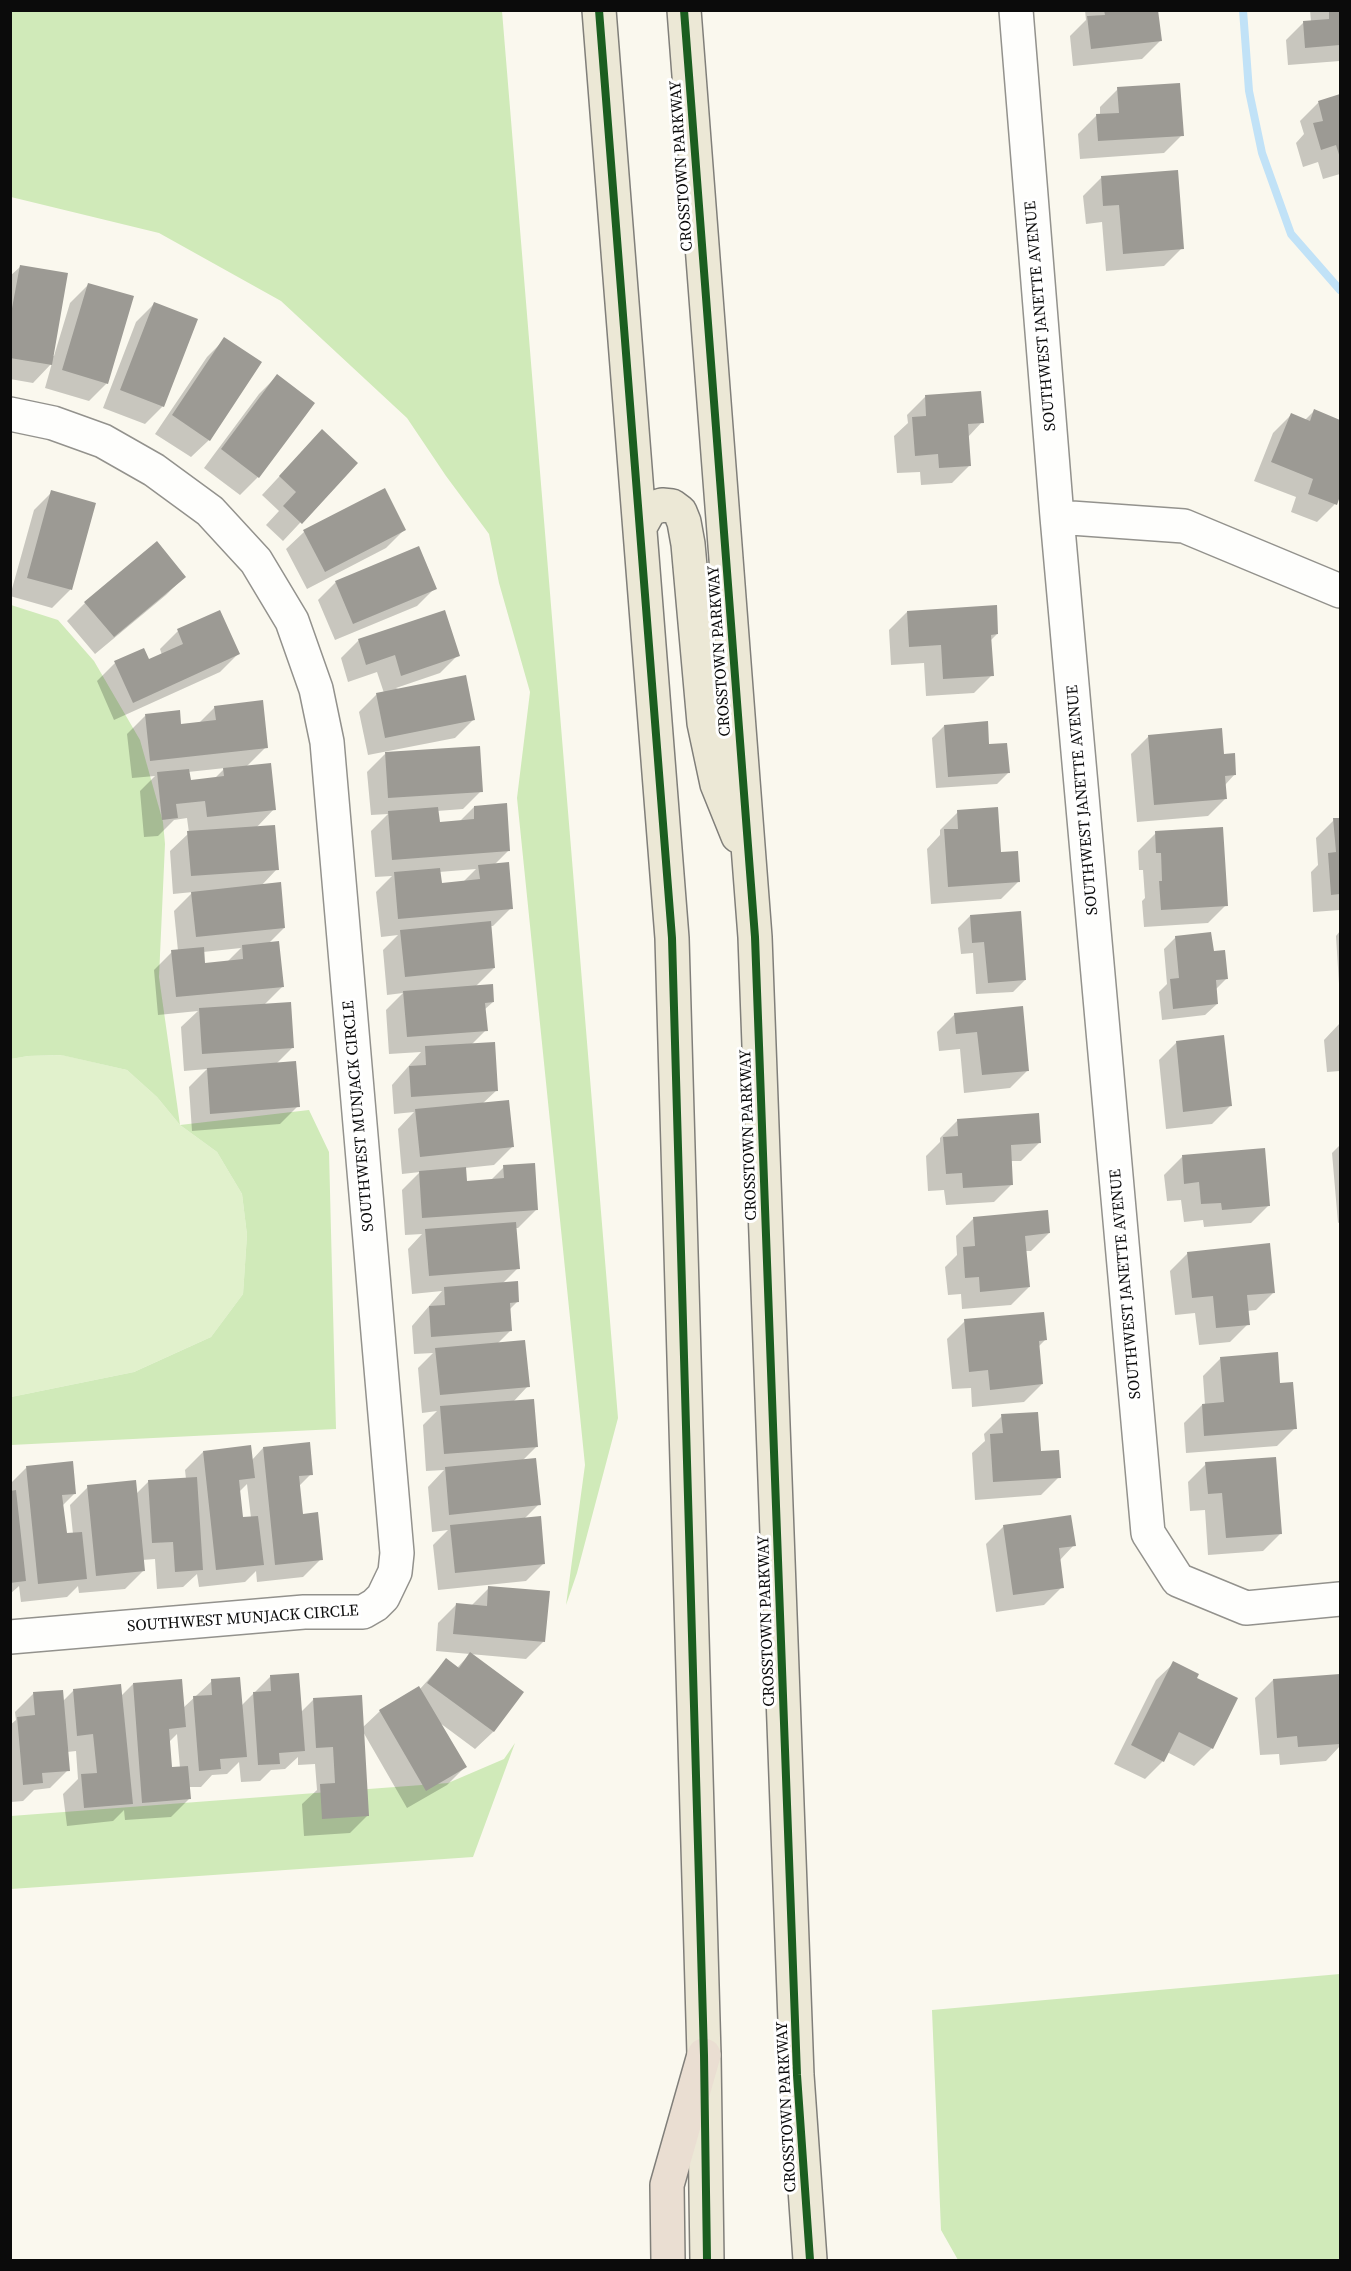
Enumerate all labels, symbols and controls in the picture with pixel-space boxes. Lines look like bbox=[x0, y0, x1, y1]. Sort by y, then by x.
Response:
street label: CROSSTOWN PARKWAY bbox=[666, 80, 698, 252]
street label: SOUTHWEST JANETTE AVENUE bbox=[1021, 200, 1061, 432]
street label: CROSSTOWN PARKWAY bbox=[704, 565, 736, 737]
street label: SOUTHWEST JANETTE AVENUE bbox=[1063, 684, 1103, 916]
street label: SOUTHWEST MUNJACK CIRCLE bbox=[339, 1000, 379, 1232]
street label: CROSSTOWN PARKWAY bbox=[736, 1049, 762, 1221]
street label: SOUTHWEST JANETTE AVENUE bbox=[1106, 1168, 1146, 1400]
street label: CROSSTOWN PARKWAY bbox=[754, 1535, 780, 1707]
street label: SOUTHWEST MUNJACK CIRCLE bbox=[127, 1601, 359, 1637]
street label: CROSSTOWN PARKWAY bbox=[773, 2021, 801, 2193]

